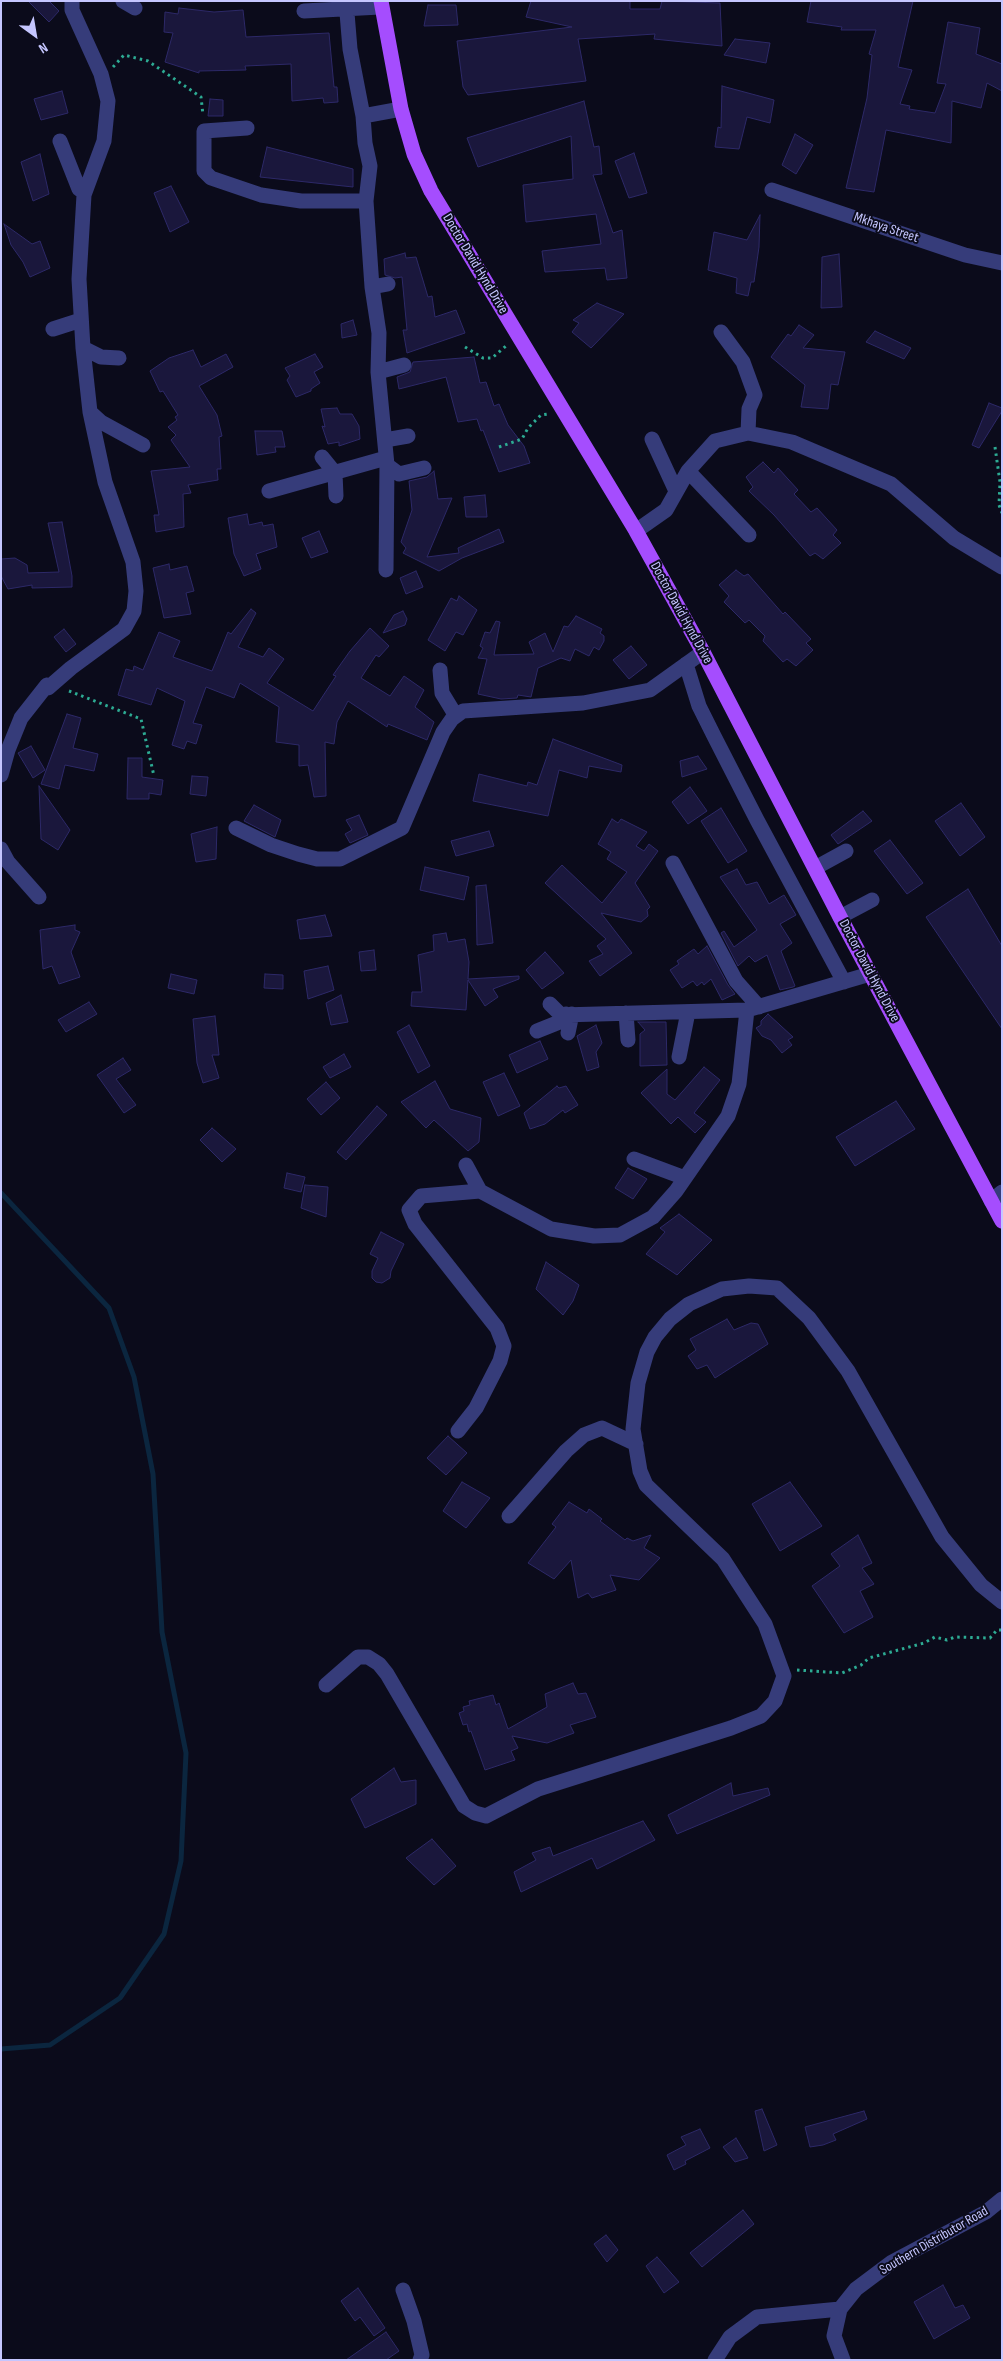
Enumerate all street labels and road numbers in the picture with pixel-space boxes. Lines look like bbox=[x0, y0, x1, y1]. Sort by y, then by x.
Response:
street label: Mkhaya Street bbox=[851, 209, 921, 247]
street label: Doctor David Hynd Drive bbox=[439, 211, 511, 317]
street label: Doctor David Hynd Drive bbox=[646, 559, 716, 667]
street label: Doctor David Hynd Drive bbox=[835, 917, 903, 1025]
street label: Southern Distributor Road bbox=[877, 2203, 991, 2279]

